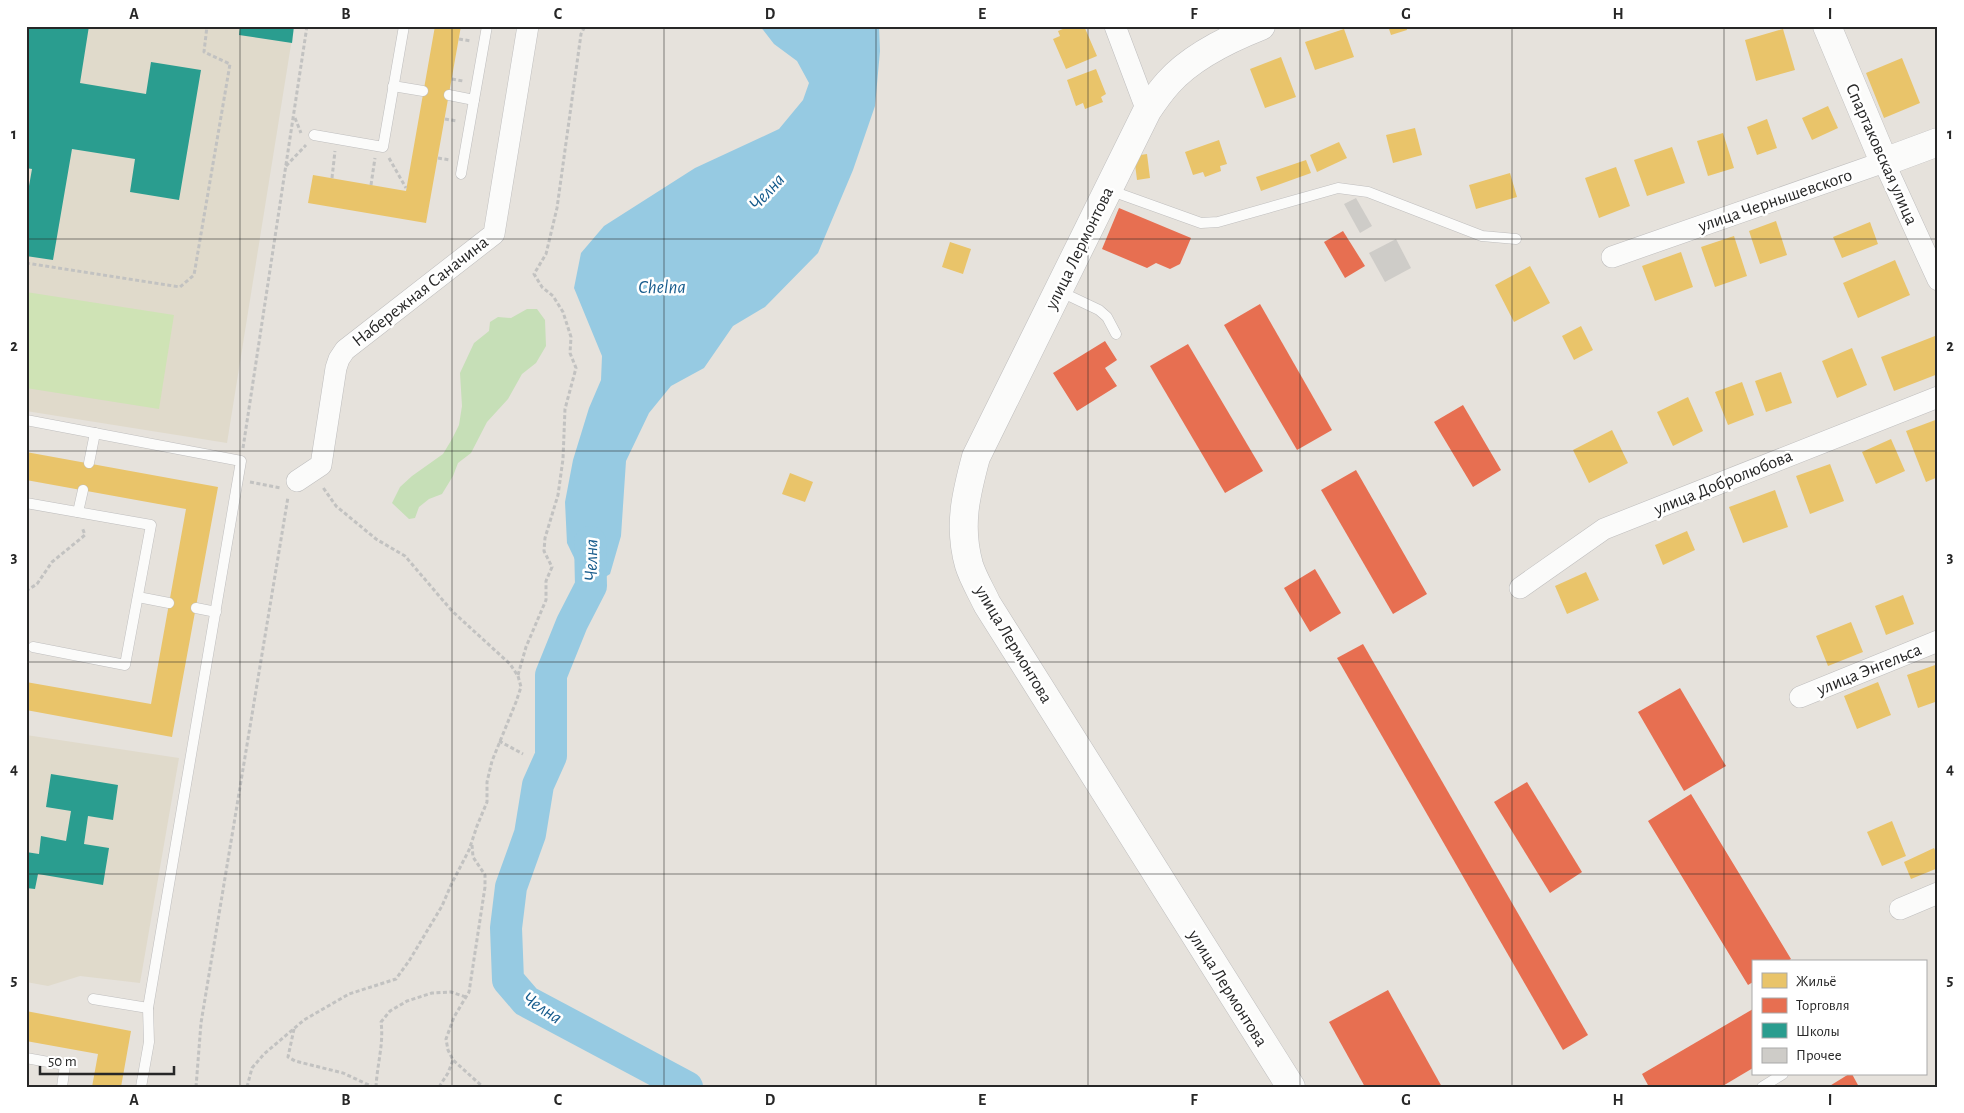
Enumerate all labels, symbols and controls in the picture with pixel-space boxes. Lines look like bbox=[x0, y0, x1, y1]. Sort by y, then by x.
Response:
text: A bbox=[129, 6, 139, 22]
text: B bbox=[341, 6, 351, 22]
text: C bbox=[554, 6, 563, 22]
text: D bbox=[765, 6, 776, 22]
text: E bbox=[978, 6, 986, 22]
text: F bbox=[1190, 6, 1198, 22]
text: G bbox=[1401, 6, 1411, 22]
text: H bbox=[1612, 6, 1624, 22]
text: I bbox=[1828, 6, 1832, 22]
street label: Спартаковская улица bbox=[1842, 81, 1920, 228]
text: 1 bbox=[11, 126, 17, 142]
text: 1 bbox=[1947, 126, 1953, 142]
street label: улица Чернышевского bbox=[1695, 166, 1854, 236]
water label: Челна bbox=[746, 170, 788, 214]
street label: улица Лермонтова bbox=[1042, 184, 1117, 313]
street label: Набережная Саначина bbox=[349, 232, 492, 350]
water label: Chelna bbox=[638, 278, 686, 297]
text: 2 bbox=[10, 338, 18, 354]
text: 2 bbox=[1946, 338, 1954, 354]
street label: улица Добролюбова bbox=[1650, 446, 1795, 519]
water label: Челна bbox=[582, 539, 601, 581]
text: 3 bbox=[11, 549, 18, 565]
text: 3 bbox=[1947, 549, 1954, 565]
street label: улица Лермонтова bbox=[970, 582, 1055, 707]
street label: улица Энгельса bbox=[1814, 641, 1924, 699]
text: 4 bbox=[10, 761, 18, 777]
text: 4 bbox=[1946, 761, 1954, 777]
street label: улица Лермонтова bbox=[1184, 926, 1270, 1050]
legend bbox=[1752, 960, 1926, 1076]
text: 5 bbox=[11, 972, 18, 988]
text: 5 bbox=[1947, 972, 1954, 988]
text: Жильё bbox=[1796, 974, 1836, 989]
water label: Челна bbox=[519, 989, 565, 1028]
text: Торговля bbox=[1796, 998, 1850, 1013]
text: Школы bbox=[1796, 1024, 1840, 1039]
scale bar bbox=[40, 1043, 174, 1075]
text: Прочее bbox=[1796, 1048, 1842, 1063]
text: 50 m bbox=[48, 1054, 77, 1069]
text: A bbox=[129, 1092, 139, 1108]
text: B bbox=[341, 1092, 351, 1108]
text: C bbox=[554, 1092, 563, 1108]
text: D bbox=[765, 1092, 776, 1108]
text: E bbox=[978, 1092, 986, 1108]
text: F bbox=[1190, 1092, 1198, 1108]
text: G bbox=[1401, 1092, 1411, 1108]
text: H bbox=[1612, 1092, 1624, 1108]
text: I bbox=[1828, 1092, 1832, 1108]

